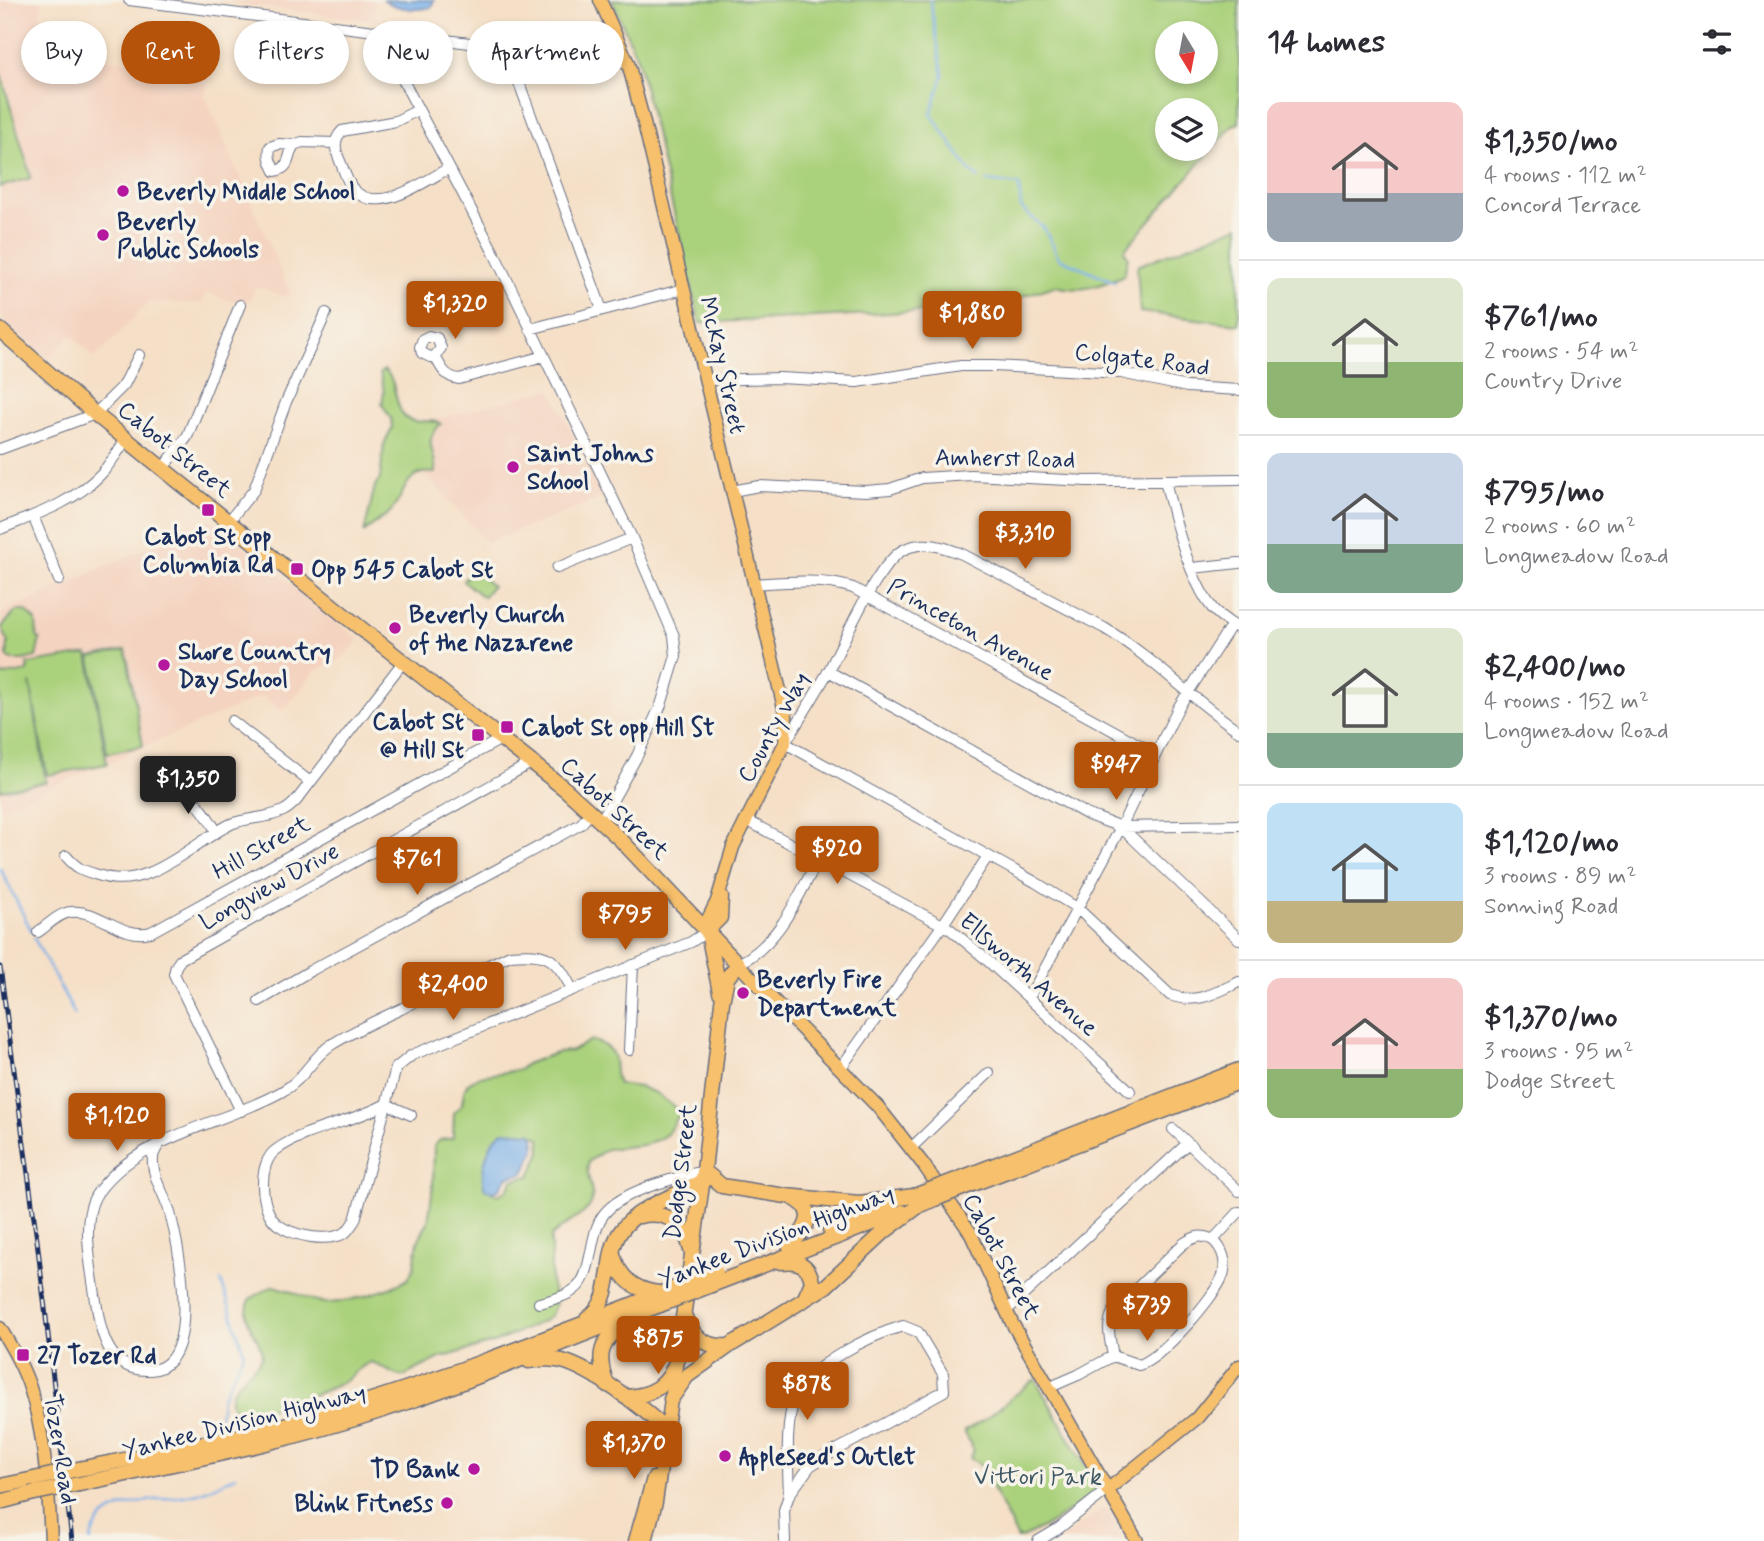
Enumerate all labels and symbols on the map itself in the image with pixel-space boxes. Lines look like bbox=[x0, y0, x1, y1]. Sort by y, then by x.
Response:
north arrow bbox=[1155, 21, 1218, 84]
place label: Beverly Middle School bbox=[137, 177, 356, 208]
marker: Beverly Middle School bbox=[115, 183, 131, 199]
place label: Beverly Public Schools bbox=[117, 207, 259, 266]
marker: Beverly Public Schools bbox=[95, 227, 111, 243]
pin: $1,320 bbox=[398, 282, 512, 341]
pin: $1,880 bbox=[915, 292, 1029, 351]
street label: McKay Street bbox=[691, 294, 752, 437]
street label: Colgate Road bbox=[1072, 337, 1211, 386]
street label: Cabot Street bbox=[111, 395, 238, 506]
place label: Saint Johns School bbox=[527, 439, 654, 498]
street label: Amherst Road bbox=[934, 443, 1075, 476]
marker: Saint Johns School bbox=[505, 459, 521, 475]
marker: Cabot St opp Columbia Rd bbox=[200, 502, 216, 518]
pin: $3,310 bbox=[968, 512, 1082, 571]
place label: Cabot St opp Columbia Rd bbox=[143, 522, 273, 581]
place label: Opp 545 Cabot St bbox=[311, 555, 493, 586]
marker: Opp 545 Cabot St bbox=[289, 561, 305, 577]
street label: Princeton Avenue bbox=[881, 572, 1059, 689]
place label: Beverly Church of the Nazarene bbox=[409, 600, 574, 659]
marker: Beverly Church of the Nazarene bbox=[387, 620, 403, 636]
place label: Shore Country Day School bbox=[178, 637, 331, 696]
marker: Shore Country Day School bbox=[156, 657, 172, 673]
street label: County Way bbox=[731, 667, 817, 789]
place label: Cabot St @ Hill St bbox=[372, 707, 464, 766]
place label: Cabot St opp Hill St bbox=[521, 713, 715, 744]
marker: Cabot St opp Hill St bbox=[499, 719, 515, 735]
marker: Cabot St @ Hill St bbox=[470, 727, 486, 743]
pin: $947 bbox=[1075, 742, 1157, 802]
street label: Cabot Street bbox=[553, 751, 675, 868]
pin: $1,350 bbox=[131, 756, 245, 816]
street label: Hill Street bbox=[207, 809, 316, 888]
pin: $920 bbox=[796, 826, 878, 886]
street label: Longview Drive bbox=[194, 836, 346, 940]
pin: $761 bbox=[376, 838, 458, 897]
pin: $795 bbox=[584, 892, 666, 952]
street label: Ellsworth Avenue bbox=[952, 906, 1104, 1044]
pin: $2,400 bbox=[396, 962, 510, 1022]
place label: Beverly Fire Department bbox=[757, 965, 897, 1024]
marker: Beverly Fire Department bbox=[735, 985, 751, 1001]
pin: $1,120 bbox=[60, 1094, 174, 1153]
street label: Dodge Street bbox=[658, 1102, 707, 1242]
street label: Yankee Division Highway bbox=[654, 1178, 899, 1298]
street label: Cabot Street bbox=[955, 1188, 1047, 1325]
pin: $739 bbox=[1106, 1284, 1188, 1343]
pin: $875 bbox=[617, 1316, 699, 1376]
place label: 27 Tozer Rd bbox=[37, 1341, 157, 1372]
marker: 27 Tozer Rd bbox=[15, 1347, 31, 1363]
pin: $878 bbox=[766, 1362, 848, 1422]
street label: Yankee Division Highway bbox=[119, 1377, 370, 1470]
street label: Tozer Road bbox=[36, 1392, 84, 1506]
pin: $1,370 bbox=[577, 1422, 691, 1481]
place label: Appleseed's Outlet bbox=[739, 1442, 916, 1476]
marker: Appleseed's Outlet bbox=[717, 1448, 733, 1464]
place label: TD Bank bbox=[370, 1455, 460, 1486]
marker: TD Bank bbox=[466, 1461, 482, 1477]
park label: Vittori Park bbox=[974, 1462, 1102, 1493]
place label: Blink Fitness bbox=[295, 1489, 433, 1520]
marker: Blink Fitness bbox=[439, 1495, 455, 1511]

